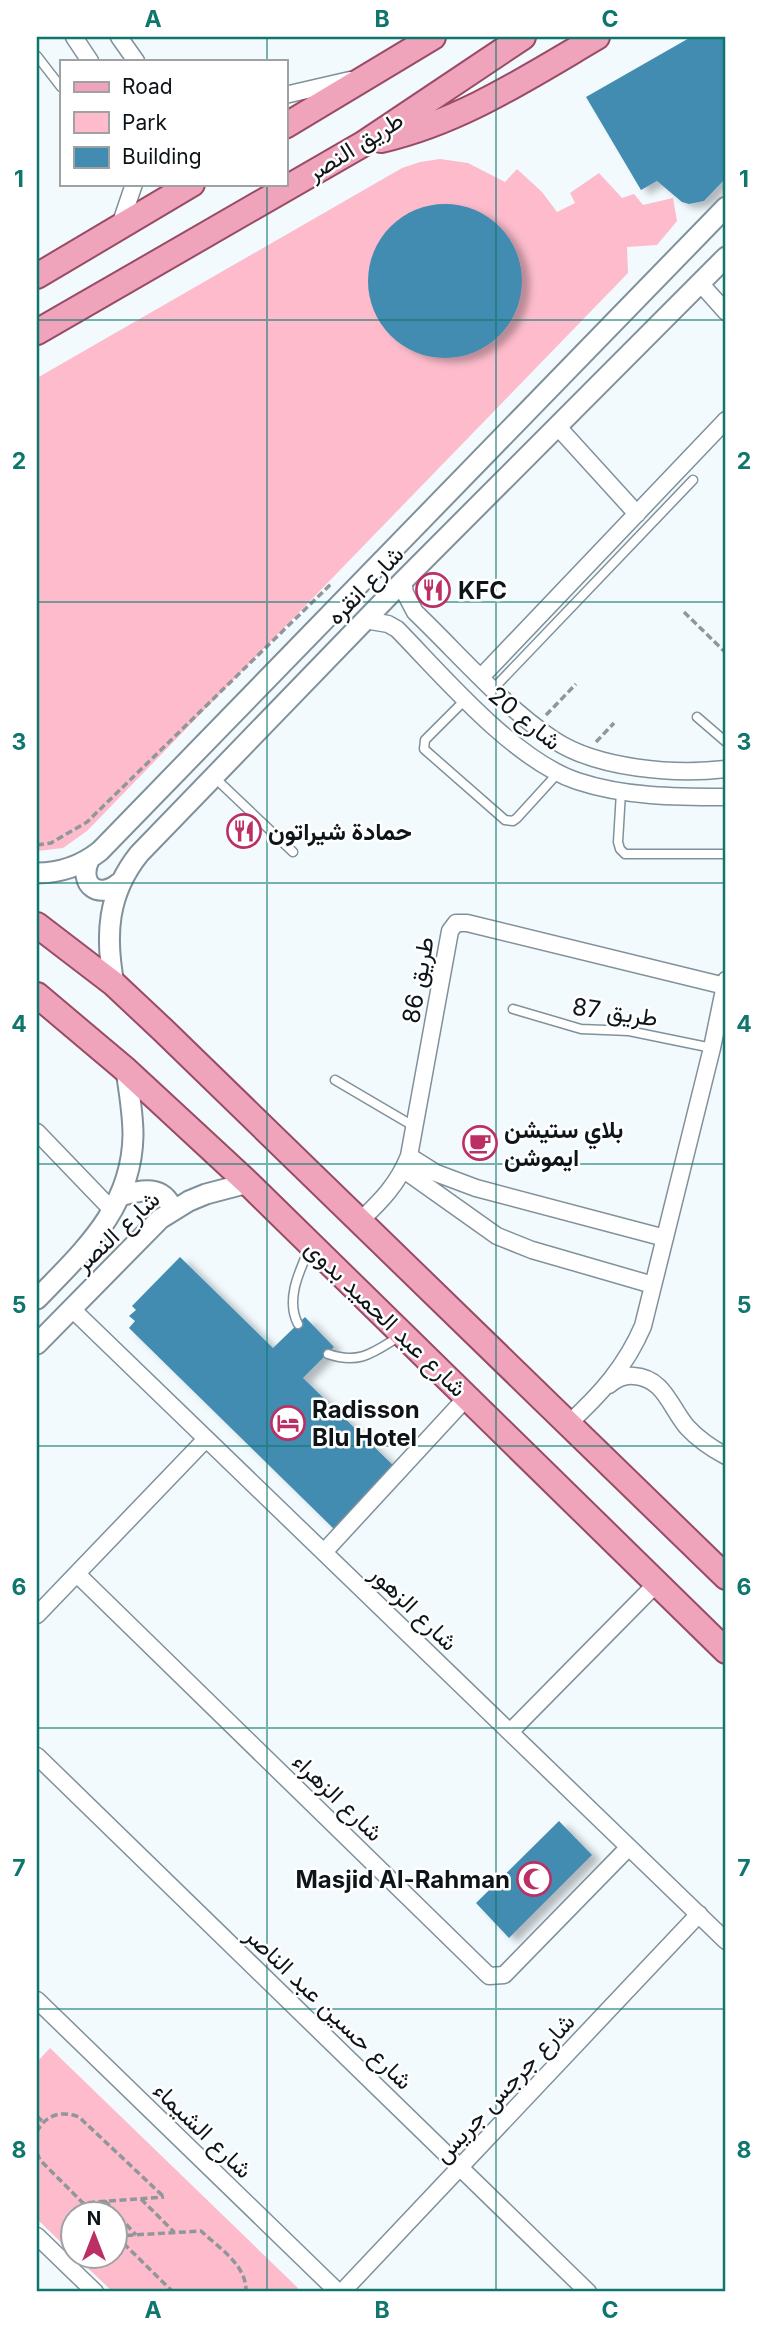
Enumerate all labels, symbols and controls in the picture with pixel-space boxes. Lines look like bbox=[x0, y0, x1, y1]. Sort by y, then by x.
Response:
text: A bbox=[144, 5, 162, 33]
text: B bbox=[374, 5, 390, 33]
text: C bbox=[601, 5, 619, 33]
legend bbox=[60, 60, 287, 186]
text: Road bbox=[122, 74, 173, 99]
street label: طريق النصر bbox=[301, 105, 409, 188]
text: Park bbox=[122, 110, 167, 135]
text: Building bbox=[122, 144, 202, 169]
text: 1 bbox=[14, 165, 24, 193]
text: 1 bbox=[739, 165, 749, 193]
text: 2 bbox=[12, 447, 26, 475]
text: 2 bbox=[737, 447, 751, 475]
street label: شارع انقره bbox=[321, 540, 411, 632]
restaurant icon: KFC bbox=[414, 571, 452, 609]
place label: KFC bbox=[458, 576, 507, 605]
street label: شارع 20 bbox=[482, 680, 567, 758]
text: 3 bbox=[12, 728, 26, 756]
text: 3 bbox=[737, 728, 751, 756]
restaurant icon: حمادة شيراتون bbox=[225, 812, 263, 850]
place label: حمادة شيراتون bbox=[268, 817, 412, 847]
street label: طريق 86 bbox=[396, 934, 441, 1026]
street label: طريق 87 bbox=[570, 992, 660, 1033]
text: 4 bbox=[11, 1010, 27, 1038]
text: 4 bbox=[736, 1010, 752, 1038]
place label: بلاي ستيشن ايموشن bbox=[504, 1115, 623, 1173]
cafe icon: بلاي ستيشن ايموشن bbox=[461, 1124, 499, 1162]
street label: شارع النصر bbox=[68, 1184, 167, 1280]
street label: شارع عبد الحميد بدوى bbox=[298, 1233, 473, 1404]
text: 5 bbox=[12, 1291, 26, 1319]
text: 5 bbox=[737, 1291, 751, 1319]
place label: Radisson Blu Hotel bbox=[312, 1395, 420, 1452]
hotel icon: Radisson Blu Hotel bbox=[269, 1404, 307, 1442]
street label: شارع الزهور bbox=[362, 1559, 464, 1658]
text: 6 bbox=[12, 1573, 26, 1601]
text: 6 bbox=[737, 1573, 751, 1601]
street label: شارع الزهراء bbox=[285, 1747, 389, 1849]
text: 7 bbox=[12, 1854, 26, 1882]
text: 7 bbox=[737, 1854, 751, 1882]
mosque icon: Masjid Al-Rahman bbox=[515, 1860, 553, 1898]
place label: Masjid Al-Rahman bbox=[296, 1865, 510, 1894]
street label: شارع حسين عبد الناصر bbox=[237, 1920, 419, 2097]
street label: شارع جرجس جريس bbox=[427, 2007, 582, 2170]
street label: شارع الشيماء bbox=[146, 2076, 258, 2186]
text: 8 bbox=[12, 2136, 26, 2164]
text: 8 bbox=[737, 2136, 751, 2164]
north arrow bbox=[60, 2200, 130, 2270]
text: N bbox=[87, 2207, 101, 2230]
text: A bbox=[144, 2296, 162, 2324]
text: B bbox=[374, 2296, 390, 2324]
text: C bbox=[601, 2296, 619, 2324]

